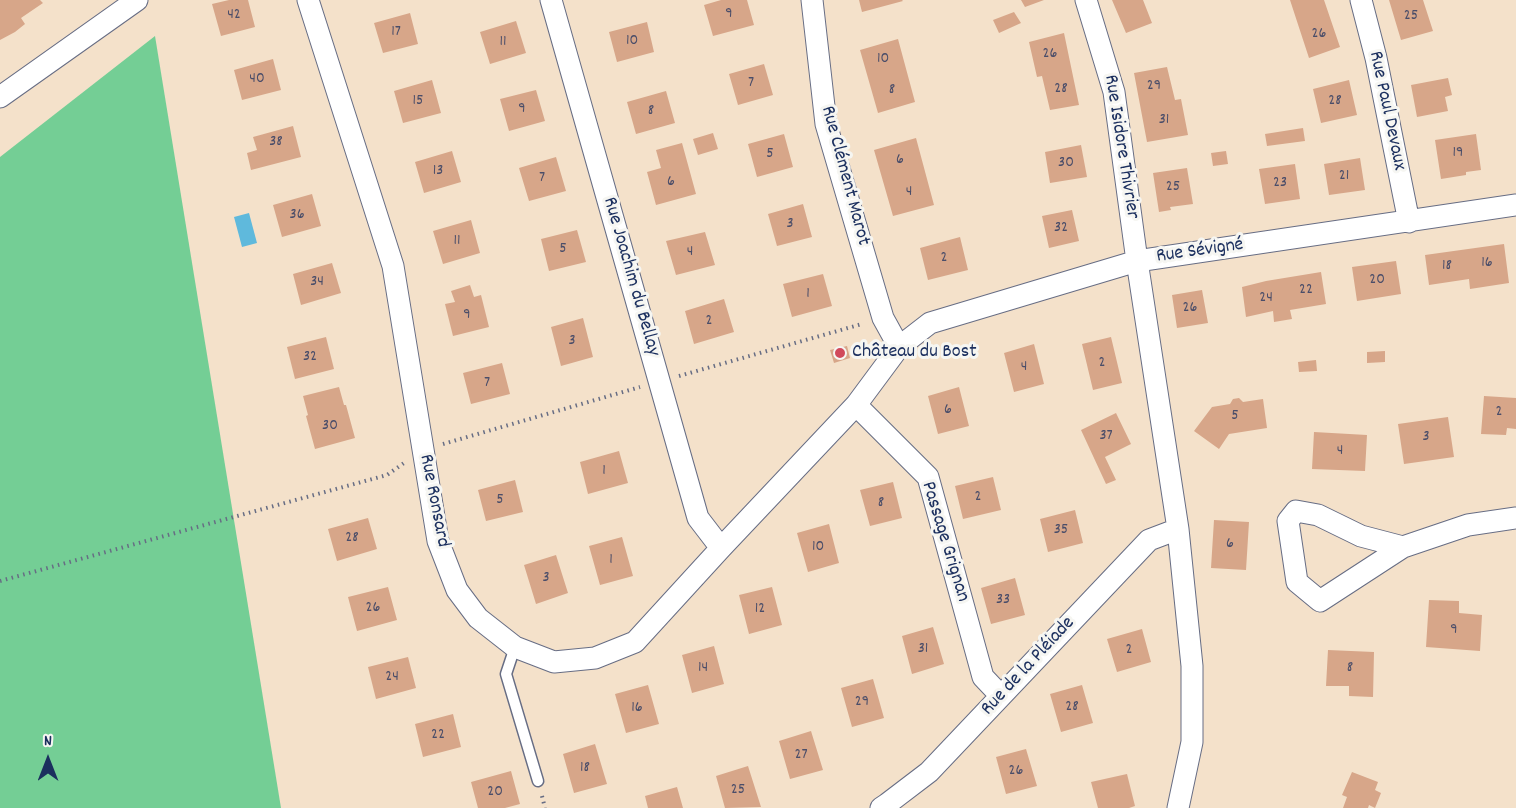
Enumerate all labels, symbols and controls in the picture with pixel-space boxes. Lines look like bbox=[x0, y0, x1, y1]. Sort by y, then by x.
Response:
house number: 9 bbox=[725, 5, 733, 25]
house number: 42 bbox=[227, 6, 241, 26]
house number: 25 bbox=[1404, 7, 1418, 27]
house number: 17 bbox=[391, 23, 401, 43]
house number: 26 bbox=[1312, 25, 1326, 45]
house number: 10 bbox=[626, 32, 638, 52]
house number: 11 bbox=[499, 33, 507, 53]
house number: 26 bbox=[1043, 45, 1057, 65]
street label: Rue Paul Devaux bbox=[1362, 49, 1410, 173]
house number: 10 bbox=[877, 50, 889, 70]
house number: 40 bbox=[249, 70, 265, 90]
street label: Rue Isidore Thivrier bbox=[1097, 73, 1143, 221]
house number: 7 bbox=[748, 74, 754, 94]
house number: 29 bbox=[1147, 77, 1161, 97]
house number: 28 bbox=[1054, 80, 1068, 100]
house number: 8 bbox=[889, 81, 895, 101]
house number: 15 bbox=[413, 92, 423, 112]
house number: 28 bbox=[1328, 92, 1342, 112]
house number: 9 bbox=[518, 100, 526, 120]
house number: 8 bbox=[648, 102, 654, 122]
street label: Rue Clément Marot bbox=[814, 104, 874, 248]
house number: 31 bbox=[1159, 111, 1169, 131]
house number: 38 bbox=[269, 133, 283, 153]
house number: 19 bbox=[1453, 144, 1463, 164]
house number: 5 bbox=[766, 145, 774, 165]
house number: 6 bbox=[896, 151, 904, 171]
house number: 30 bbox=[1058, 154, 1074, 174]
house number: 13 bbox=[433, 162, 443, 182]
house number: 21 bbox=[1339, 167, 1349, 187]
house number: 7 bbox=[539, 169, 545, 189]
house number: 6 bbox=[667, 173, 675, 193]
house number: 23 bbox=[1273, 174, 1287, 194]
house number: 25 bbox=[1166, 178, 1180, 198]
house number: 4 bbox=[906, 183, 912, 203]
street label: Rue Joachim du Bellay bbox=[596, 195, 664, 359]
house number: 36 bbox=[290, 206, 304, 226]
house number: 3 bbox=[786, 215, 794, 235]
house number: 32 bbox=[1054, 219, 1068, 239]
house number: 11 bbox=[453, 232, 461, 252]
street label: Rue Sévigné bbox=[1155, 234, 1245, 270]
house number: 5 bbox=[559, 240, 567, 260]
house number: 4 bbox=[687, 243, 693, 263]
house number: 2 bbox=[941, 249, 947, 269]
house number: 16 bbox=[1481, 254, 1493, 274]
house number: 18 bbox=[1442, 257, 1452, 277]
house number: 20 bbox=[1369, 271, 1385, 291]
house number: 34 bbox=[310, 273, 324, 293]
house number: 22 bbox=[1299, 281, 1313, 301]
house number: 1 bbox=[806, 285, 810, 305]
house number: 24 bbox=[1259, 289, 1273, 309]
house number: 26 bbox=[1183, 299, 1197, 319]
house number: 9 bbox=[463, 306, 471, 326]
house number: 2 bbox=[706, 312, 712, 332]
house number: 3 bbox=[568, 332, 576, 352]
place label: Château du Bost bbox=[852, 341, 977, 365]
marker: Château du Bost bbox=[833, 346, 847, 360]
house number: 32 bbox=[303, 348, 317, 368]
house number: 2 bbox=[1099, 354, 1105, 374]
house number: 4 bbox=[1021, 358, 1027, 378]
house number: 7 bbox=[484, 374, 490, 394]
house number: 6 bbox=[944, 401, 952, 421]
house number: 2 bbox=[1496, 403, 1502, 423]
house number: 5 bbox=[1231, 407, 1239, 427]
house number: 30 bbox=[322, 417, 338, 437]
house number: 37 bbox=[1099, 427, 1113, 447]
house number: 3 bbox=[1422, 428, 1430, 448]
house number: 4 bbox=[1337, 442, 1343, 462]
street label: Rue Ronsard bbox=[412, 452, 454, 550]
house number: 1 bbox=[602, 462, 606, 482]
street label: Passage Grignan bbox=[914, 479, 974, 605]
house number: 2 bbox=[975, 488, 981, 508]
house number: 5 bbox=[496, 491, 504, 511]
house number: 8 bbox=[878, 494, 884, 514]
house number: 35 bbox=[1054, 521, 1068, 541]
house number: 28 bbox=[345, 529, 359, 549]
house number: 6 bbox=[1226, 535, 1234, 555]
house number: 10 bbox=[812, 538, 824, 558]
house number: 1 bbox=[609, 551, 613, 571]
house number: 3 bbox=[542, 569, 550, 589]
house number: 33 bbox=[996, 591, 1010, 611]
house number: 26 bbox=[366, 599, 380, 619]
house number: 12 bbox=[755, 600, 765, 620]
street label: Rue de la Pléiade bbox=[977, 612, 1081, 722]
house number: 9 bbox=[1450, 621, 1458, 641]
house number: 31 bbox=[918, 640, 928, 660]
house number: 2 bbox=[1126, 641, 1132, 661]
house number: 14 bbox=[698, 659, 708, 679]
house number: 8 bbox=[1347, 659, 1353, 679]
house number: 24 bbox=[385, 668, 399, 688]
house number: 29 bbox=[855, 693, 869, 713]
house number: 28 bbox=[1065, 698, 1079, 718]
house number: 16 bbox=[631, 699, 643, 719]
house number: 22 bbox=[431, 726, 445, 746]
north arrow bbox=[18, 730, 78, 790]
text: N bbox=[44, 730, 52, 753]
house number: 27 bbox=[794, 746, 808, 766]
house number: 18 bbox=[580, 759, 590, 779]
house number: 26 bbox=[1009, 762, 1023, 782]
house number: 25 bbox=[731, 781, 745, 801]
house number: 20 bbox=[487, 783, 503, 803]

